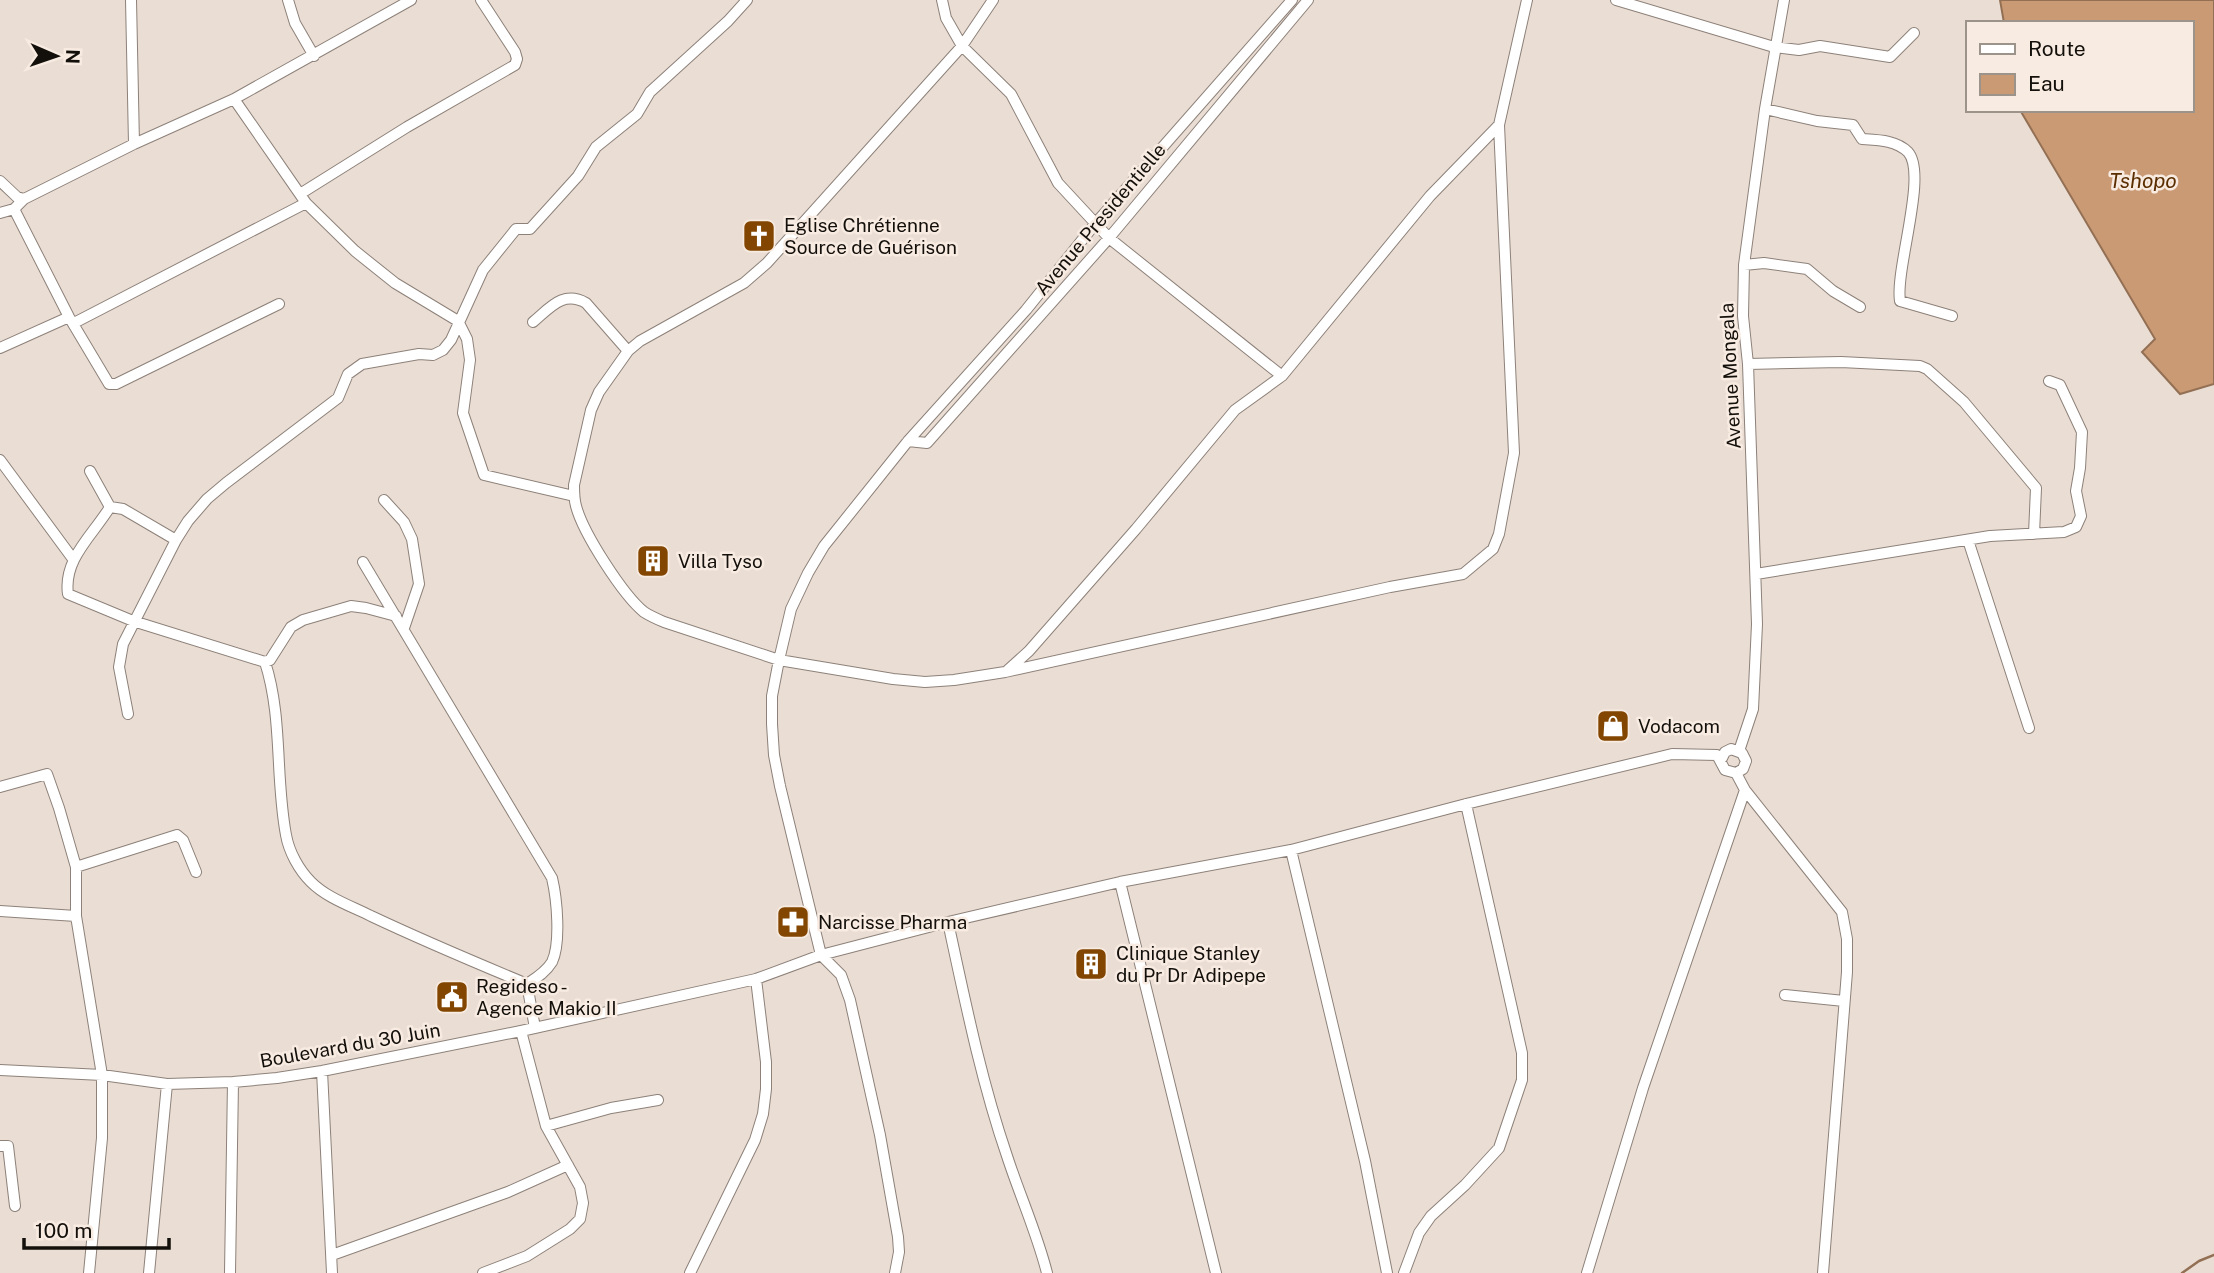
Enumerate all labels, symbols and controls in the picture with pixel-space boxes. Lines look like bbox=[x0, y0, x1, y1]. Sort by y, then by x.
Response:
north arrow bbox=[21, 21, 91, 91]
legend bbox=[1966, 21, 2193, 112]
text: Route bbox=[2028, 36, 2086, 61]
text: N bbox=[62, 49, 84, 64]
text: Eau bbox=[2028, 71, 2065, 96]
street label: Avenue Presidentielle bbox=[1030, 139, 1170, 299]
water label: Tshopo bbox=[2109, 168, 2177, 193]
place label: Eglise Chrétienne Source de Guérison bbox=[784, 214, 957, 258]
church icon: Eglise Chrétienne Source de Guérison bbox=[740, 217, 778, 255]
street label: Avenue Mongala bbox=[1715, 302, 1745, 450]
building icon: Villa Tyso bbox=[634, 542, 672, 580]
place label: Villa Tyso bbox=[678, 550, 763, 572]
shop icon: Vodacom bbox=[1594, 707, 1632, 745]
place label: Vodacom bbox=[1638, 715, 1720, 737]
pharmacy icon: Narcisse Pharma bbox=[774, 903, 812, 941]
place label: Narcisse Pharma bbox=[818, 911, 967, 933]
place label: Clinique Stanley du Pr Dr Adipepe bbox=[1116, 942, 1266, 986]
building icon: Clinique Stanley du Pr Dr Adipepe bbox=[1072, 945, 1110, 983]
place label: Regideso - Agence Makio II bbox=[476, 975, 617, 1019]
public building icon: Regideso - Agence Makio II bbox=[433, 978, 471, 1016]
street label: Boulevard du 30 Juin bbox=[258, 1018, 442, 1072]
scale bar bbox=[24, 1206, 170, 1250]
text: 100 m bbox=[35, 1218, 92, 1243]

